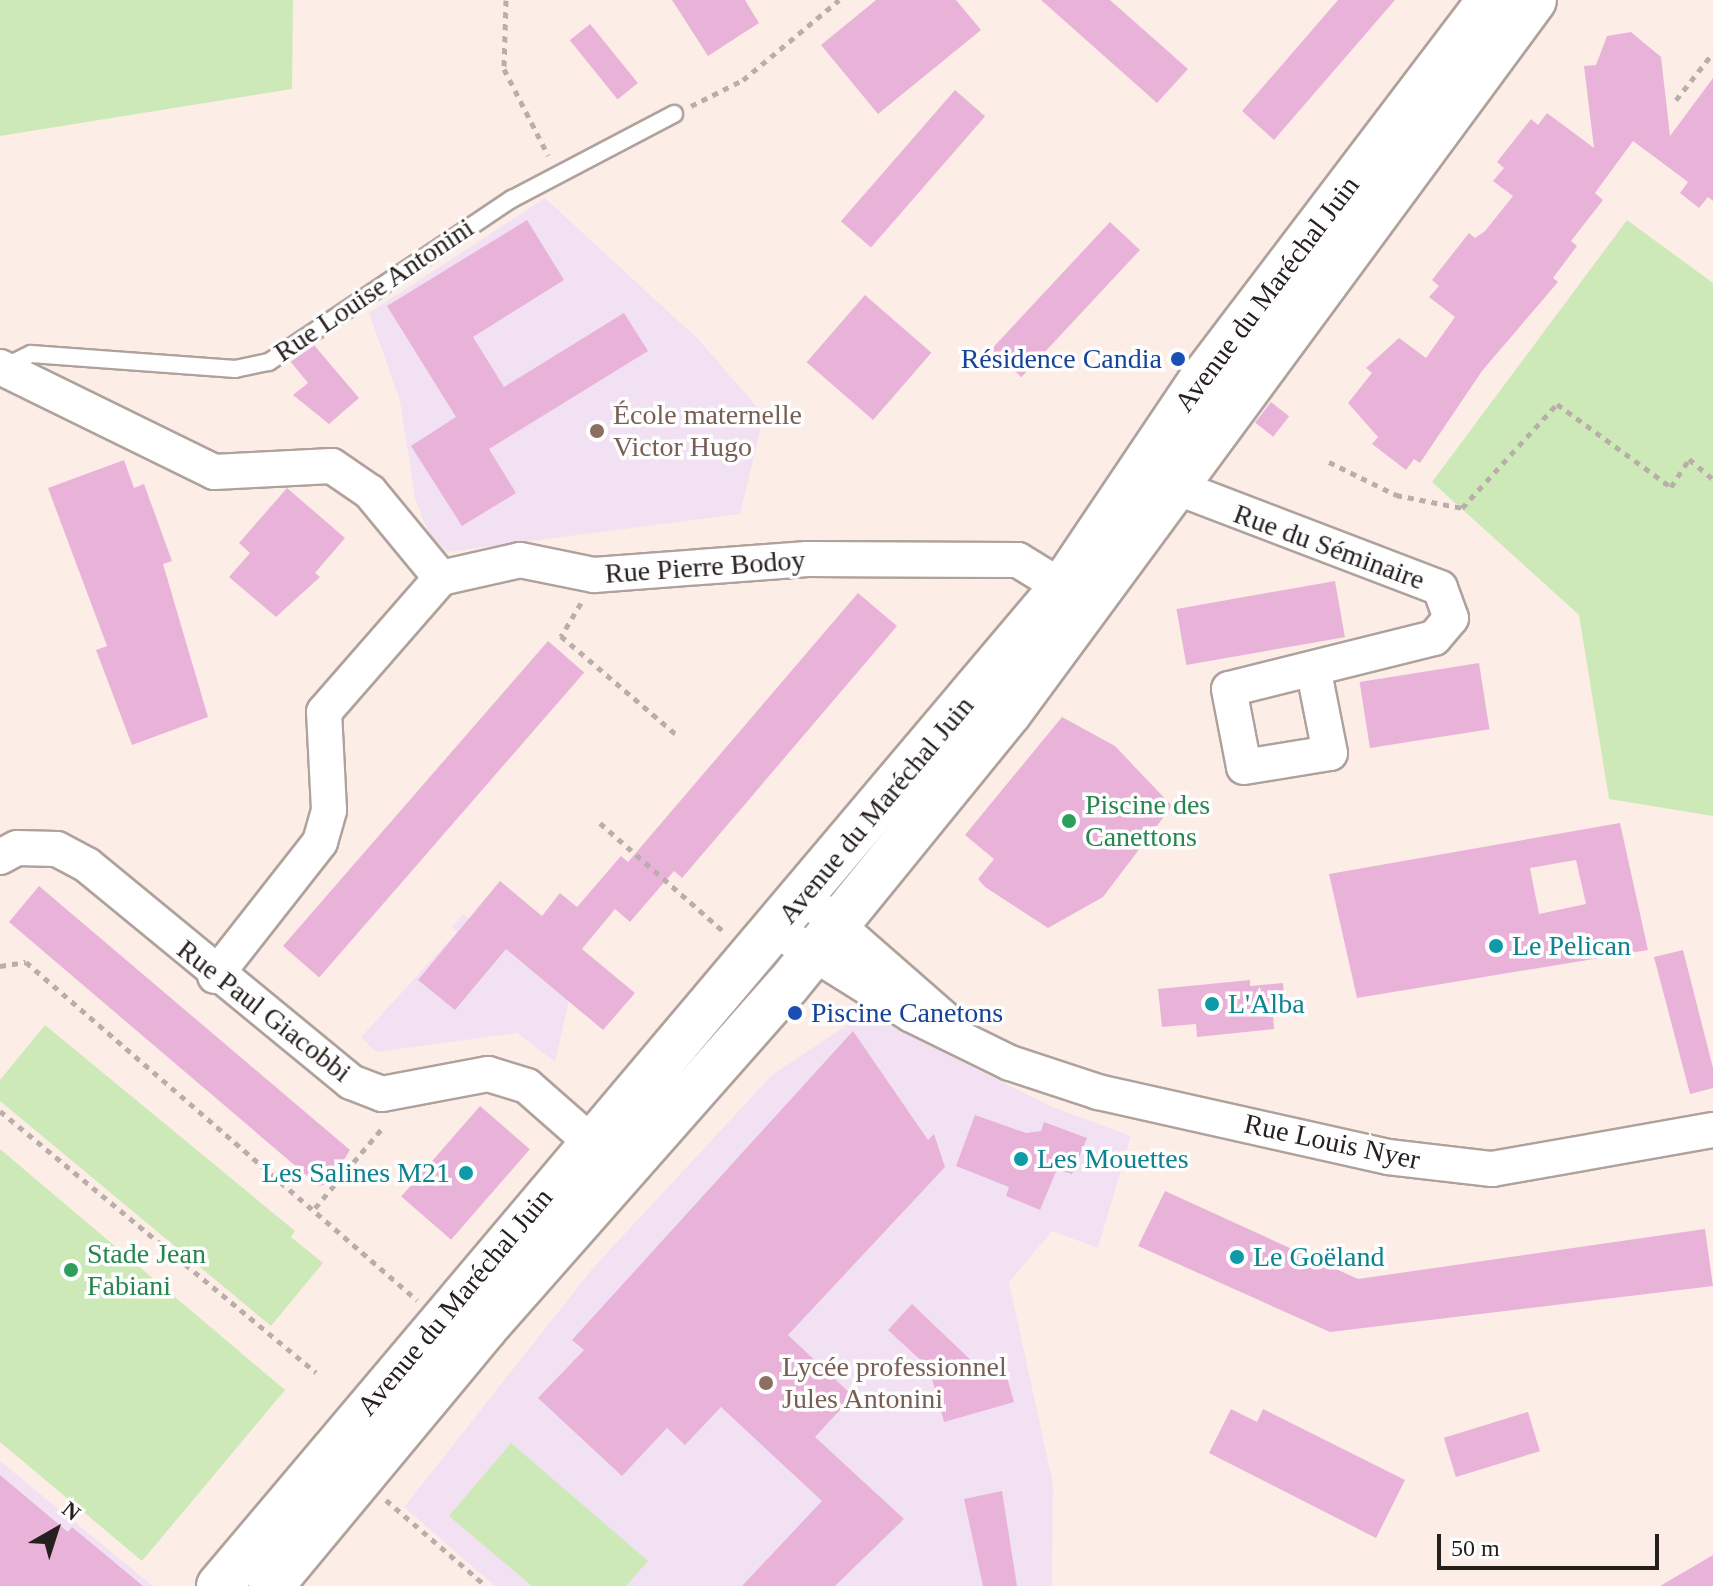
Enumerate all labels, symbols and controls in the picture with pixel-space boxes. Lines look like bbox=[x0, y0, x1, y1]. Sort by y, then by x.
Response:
street label: Avenue du Maréchal Juin bbox=[1167, 170, 1367, 418]
street label: Rue Louise Antonini bbox=[267, 210, 481, 370]
place label: Résidence Candia bbox=[961, 342, 1162, 376]
marker: Résidence Candia bbox=[1169, 350, 1187, 368]
place label: École maternelle Victor Hugo bbox=[613, 398, 802, 464]
marker: École maternelle Victor Hugo bbox=[588, 422, 606, 440]
street label: Rue du Séminaire bbox=[1229, 497, 1429, 597]
street label: Rue Pierre Bodoy bbox=[604, 543, 806, 591]
street label: Avenue du Maréchal Juin bbox=[771, 690, 981, 930]
place label: Piscine des Canettons bbox=[1085, 788, 1210, 854]
marker: Piscine des Canettons bbox=[1060, 812, 1078, 830]
place label: Le Pelican bbox=[1512, 929, 1631, 963]
street label: Rue Paul Giacobbi bbox=[170, 933, 358, 1089]
marker: Le Pelican bbox=[1487, 937, 1505, 955]
place label: L'Alba bbox=[1228, 987, 1305, 1021]
marker: L'Alba bbox=[1203, 995, 1221, 1013]
place label: Piscine Canetons bbox=[811, 996, 1003, 1030]
marker: Piscine Canetons bbox=[786, 1004, 804, 1022]
street label: Rue Louis Nyer bbox=[1241, 1107, 1423, 1177]
place label: Les Mouettes bbox=[1037, 1142, 1189, 1176]
marker: Les Mouettes bbox=[1012, 1150, 1030, 1168]
place label: Les Salines M21 bbox=[262, 1156, 450, 1190]
marker: Les Salines M21 bbox=[457, 1164, 475, 1182]
street label: Avenue du Maréchal Juin bbox=[350, 1182, 560, 1422]
place label: Stade Jean Fabiani bbox=[87, 1237, 206, 1303]
place label: Le Goëland bbox=[1253, 1240, 1384, 1274]
marker: Le Goëland bbox=[1228, 1248, 1246, 1266]
marker: Stade Jean Fabiani bbox=[62, 1261, 80, 1279]
place label: Lycée professionnel Jules Antonini bbox=[782, 1350, 1007, 1416]
marker: Lycée professionnel Jules Antonini bbox=[757, 1374, 775, 1392]
north arrow bbox=[16, 1490, 96, 1570]
text: N bbox=[57, 1496, 85, 1526]
scale bar bbox=[1441, 1518, 1663, 1568]
text: 50 m bbox=[1451, 1535, 1500, 1561]

